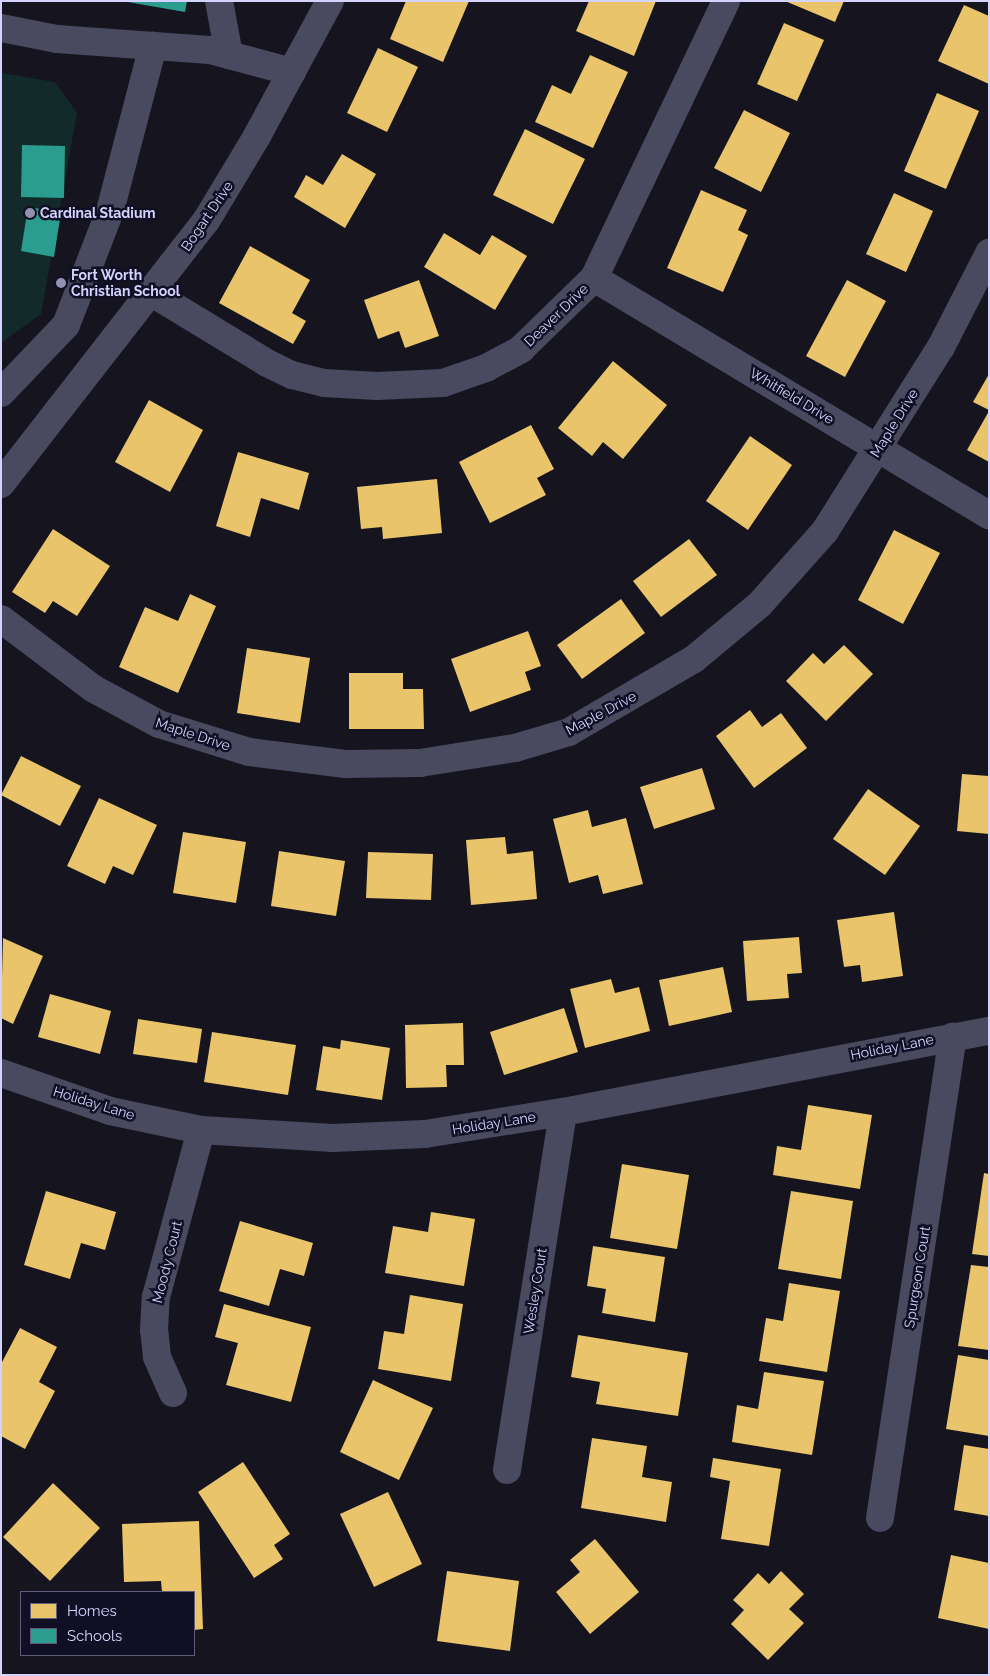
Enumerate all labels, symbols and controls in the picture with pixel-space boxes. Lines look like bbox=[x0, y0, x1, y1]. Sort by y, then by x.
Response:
street label: Bogart Drive bbox=[178, 178, 236, 254]
place label: Cardinal Stadium bbox=[40, 205, 156, 221]
marker: Cardinal Stadium bbox=[24, 207, 36, 219]
place label: Fort Worth Christian School bbox=[71, 267, 180, 300]
marker: Fort Worth Christian School bbox=[55, 277, 67, 289]
street label: Deaver Drive bbox=[520, 280, 592, 350]
street label: Whitfield Drive bbox=[747, 364, 837, 428]
street label: Maple Drive bbox=[866, 386, 922, 460]
street label: Maple Drive bbox=[563, 687, 639, 739]
street label: Maple Drive bbox=[154, 714, 232, 754]
street label: Holiday Lane bbox=[849, 1031, 935, 1063]
street label: Holiday Lane bbox=[51, 1083, 137, 1123]
street label: Holiday Lane bbox=[451, 1108, 537, 1138]
street label: Moody Court bbox=[149, 1219, 185, 1305]
street label: Spurgeon Court bbox=[901, 1225, 933, 1329]
street label: Wesley Court bbox=[520, 1246, 550, 1336]
legend bbox=[20, 1591, 195, 1656]
text: Homes bbox=[67, 1602, 117, 1620]
text: Schools bbox=[67, 1627, 122, 1645]

